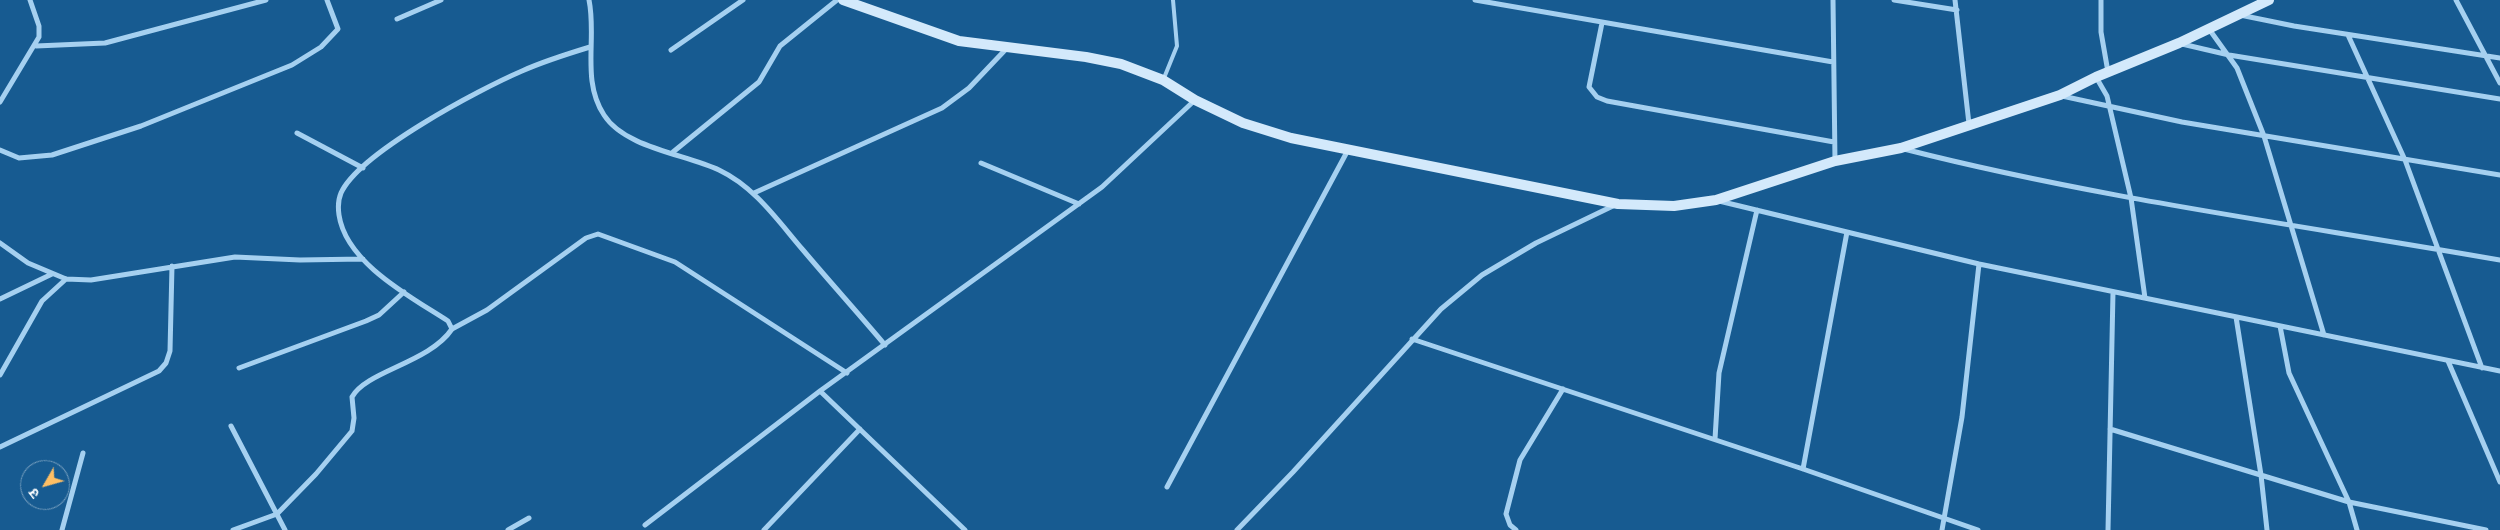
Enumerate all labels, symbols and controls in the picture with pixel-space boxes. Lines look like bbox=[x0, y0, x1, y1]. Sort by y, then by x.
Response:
north arrow bbox=[20, 460, 70, 510]
text: उ bbox=[23, 484, 44, 504]

